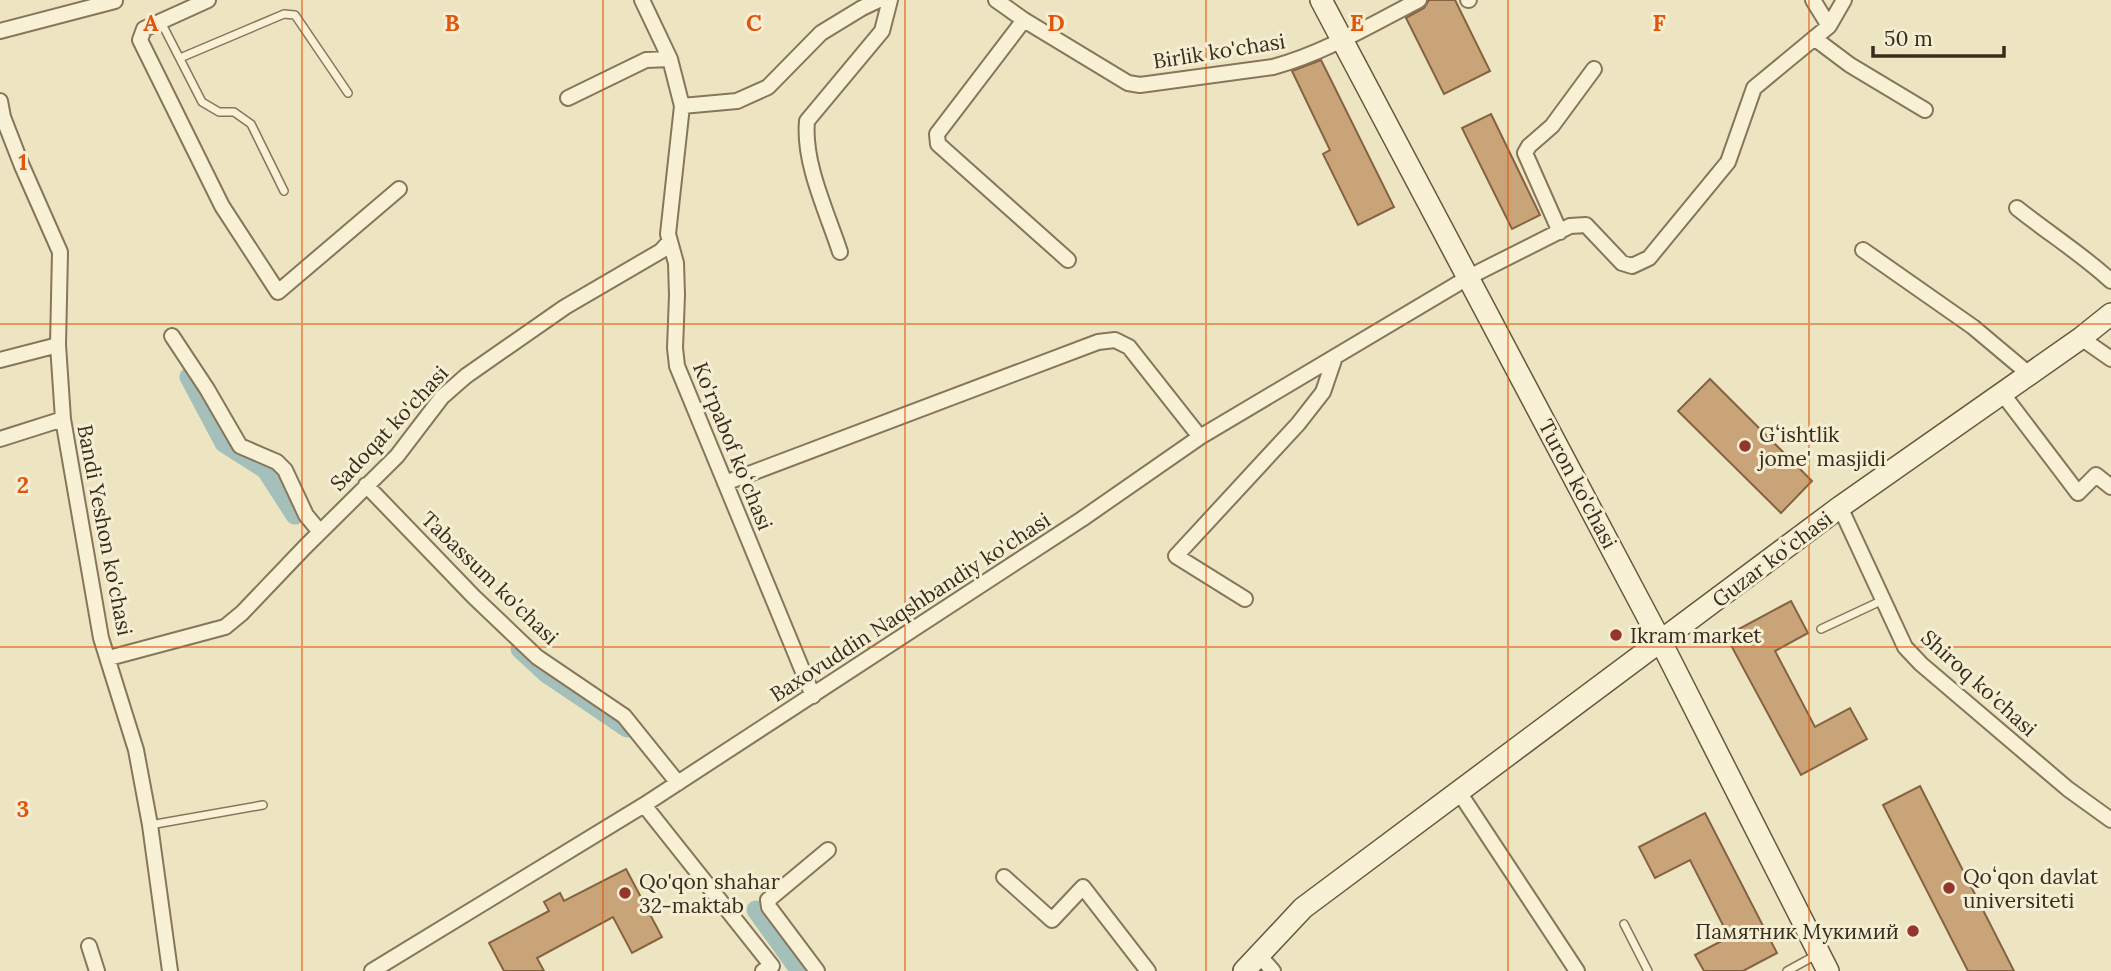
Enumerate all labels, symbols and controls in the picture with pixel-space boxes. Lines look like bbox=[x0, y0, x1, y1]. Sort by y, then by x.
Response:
text: A bbox=[143, 8, 159, 37]
text: B bbox=[444, 8, 460, 37]
text: C bbox=[746, 8, 762, 37]
text: D bbox=[1047, 8, 1065, 37]
text: E bbox=[1350, 8, 1364, 37]
text: F bbox=[1652, 8, 1666, 37]
scale bar bbox=[1873, 14, 2004, 58]
text: 50 m bbox=[1884, 25, 1933, 52]
street label: Birlik ko'chasi bbox=[1151, 27, 1287, 75]
text: 1 bbox=[18, 147, 28, 176]
street label: Ko'rpabof koʻchasi bbox=[687, 358, 779, 534]
street label: Sadoqat ko'chasi bbox=[324, 360, 454, 496]
street label: Turon ko'chasi bbox=[1533, 415, 1623, 553]
place label: Gʻishtlik jome' masjidi bbox=[1757, 421, 1886, 472]
street label: Bandi Yeshon ko'chasi bbox=[71, 422, 139, 638]
marker: Gʻishtlik jome' masjidi bbox=[1737, 438, 1753, 454]
text: 2 bbox=[17, 470, 29, 499]
street label: Guzar koʻchasi bbox=[1707, 505, 1838, 613]
street label: Tabassum ko'chasi bbox=[416, 506, 564, 650]
street label: Baxovuddin Naqshbandiy ko'chasi bbox=[765, 506, 1055, 708]
place label: Ikram market bbox=[1630, 622, 1762, 649]
street label: Shiroq ko'chasi bbox=[1915, 624, 2043, 742]
marker: Ikram market bbox=[1608, 627, 1624, 643]
text: 3 bbox=[17, 794, 29, 823]
place label: Qoʻqon davlat universiteti bbox=[1963, 863, 2099, 914]
place label: Qo'qon shahar 32-maktab bbox=[639, 868, 780, 919]
marker: Qoʻqon davlat universiteti bbox=[1941, 880, 1957, 896]
marker: Qo'qon shahar 32-maktab bbox=[617, 885, 633, 901]
place label: Памятник Мукимий bbox=[1695, 918, 1899, 945]
marker: Памятник Мукимий bbox=[1905, 923, 1921, 939]

